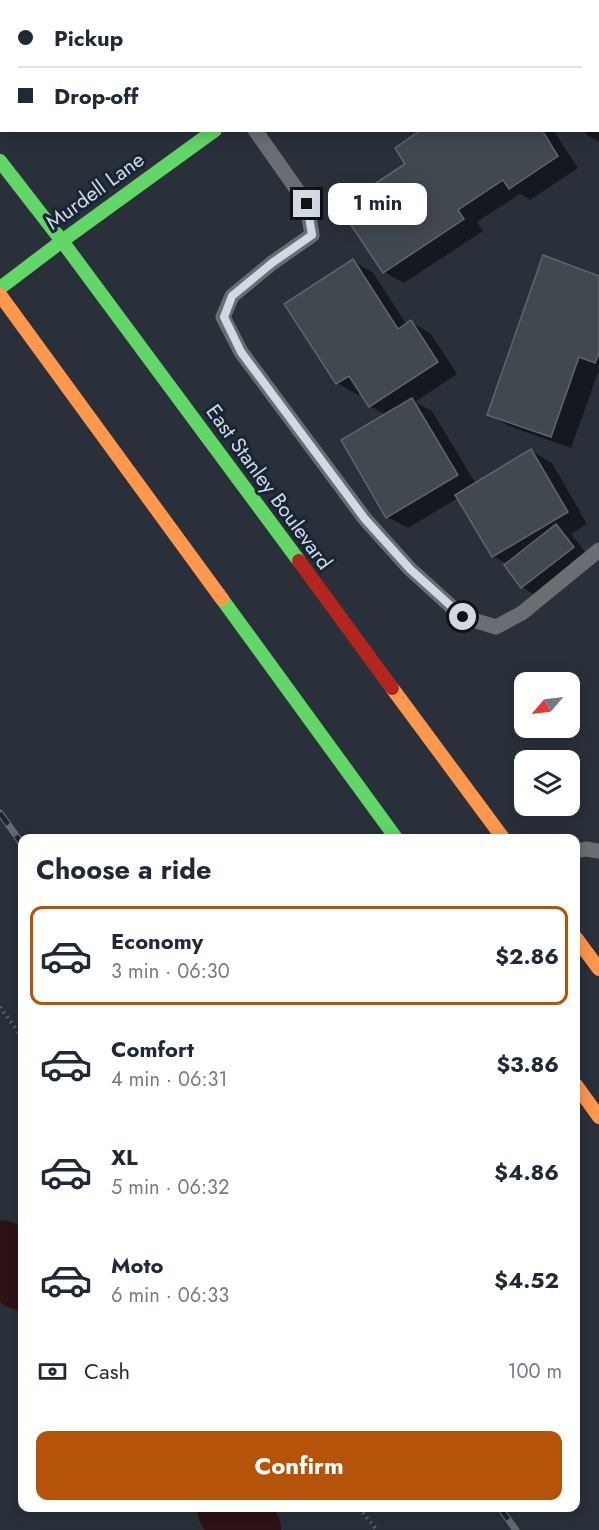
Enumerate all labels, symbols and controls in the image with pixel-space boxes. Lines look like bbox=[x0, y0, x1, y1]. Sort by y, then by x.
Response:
text: Pickup bbox=[54, 22, 123, 54]
text: Drop-off bbox=[54, 80, 138, 112]
street label: Murdell Lane bbox=[40, 145, 151, 237]
callout: 1 min bbox=[328, 183, 427, 225]
text: 1 min bbox=[353, 189, 402, 218]
route end bbox=[293, 190, 320, 217]
street label: East Stanley Boulevard bbox=[199, 398, 339, 576]
route start bbox=[449, 603, 476, 630]
north arrow bbox=[514, 672, 580, 738]
map controls bbox=[514, 672, 580, 816]
button: layers bbox=[514, 750, 580, 816]
text: Choose a ride bbox=[36, 850, 211, 889]
text: Economy bbox=[111, 925, 203, 957]
icon: car bbox=[39, 929, 93, 983]
text: $2.86 bbox=[495, 940, 559, 972]
text: 3 min · 06:30 bbox=[111, 957, 230, 986]
text: Comfort bbox=[111, 1033, 194, 1065]
icon: car bbox=[39, 1037, 93, 1091]
text: $3.86 bbox=[496, 1048, 559, 1080]
text: 4 min · 06:31 bbox=[111, 1065, 227, 1094]
text: XL bbox=[111, 1141, 138, 1173]
icon: car bbox=[39, 1145, 93, 1199]
text: $4.86 bbox=[494, 1156, 559, 1188]
text: 5 min · 06:32 bbox=[111, 1173, 229, 1202]
text: Moto bbox=[111, 1249, 164, 1281]
icon: car bbox=[39, 1253, 93, 1307]
text: $4.52 bbox=[494, 1264, 559, 1296]
text: 6 min · 06:33 bbox=[111, 1281, 229, 1310]
icon: cash bbox=[36, 1355, 69, 1388]
text: Cash bbox=[84, 1355, 130, 1387]
text: 100 m bbox=[507, 1357, 562, 1386]
button: Confirm bbox=[36, 1431, 562, 1500]

